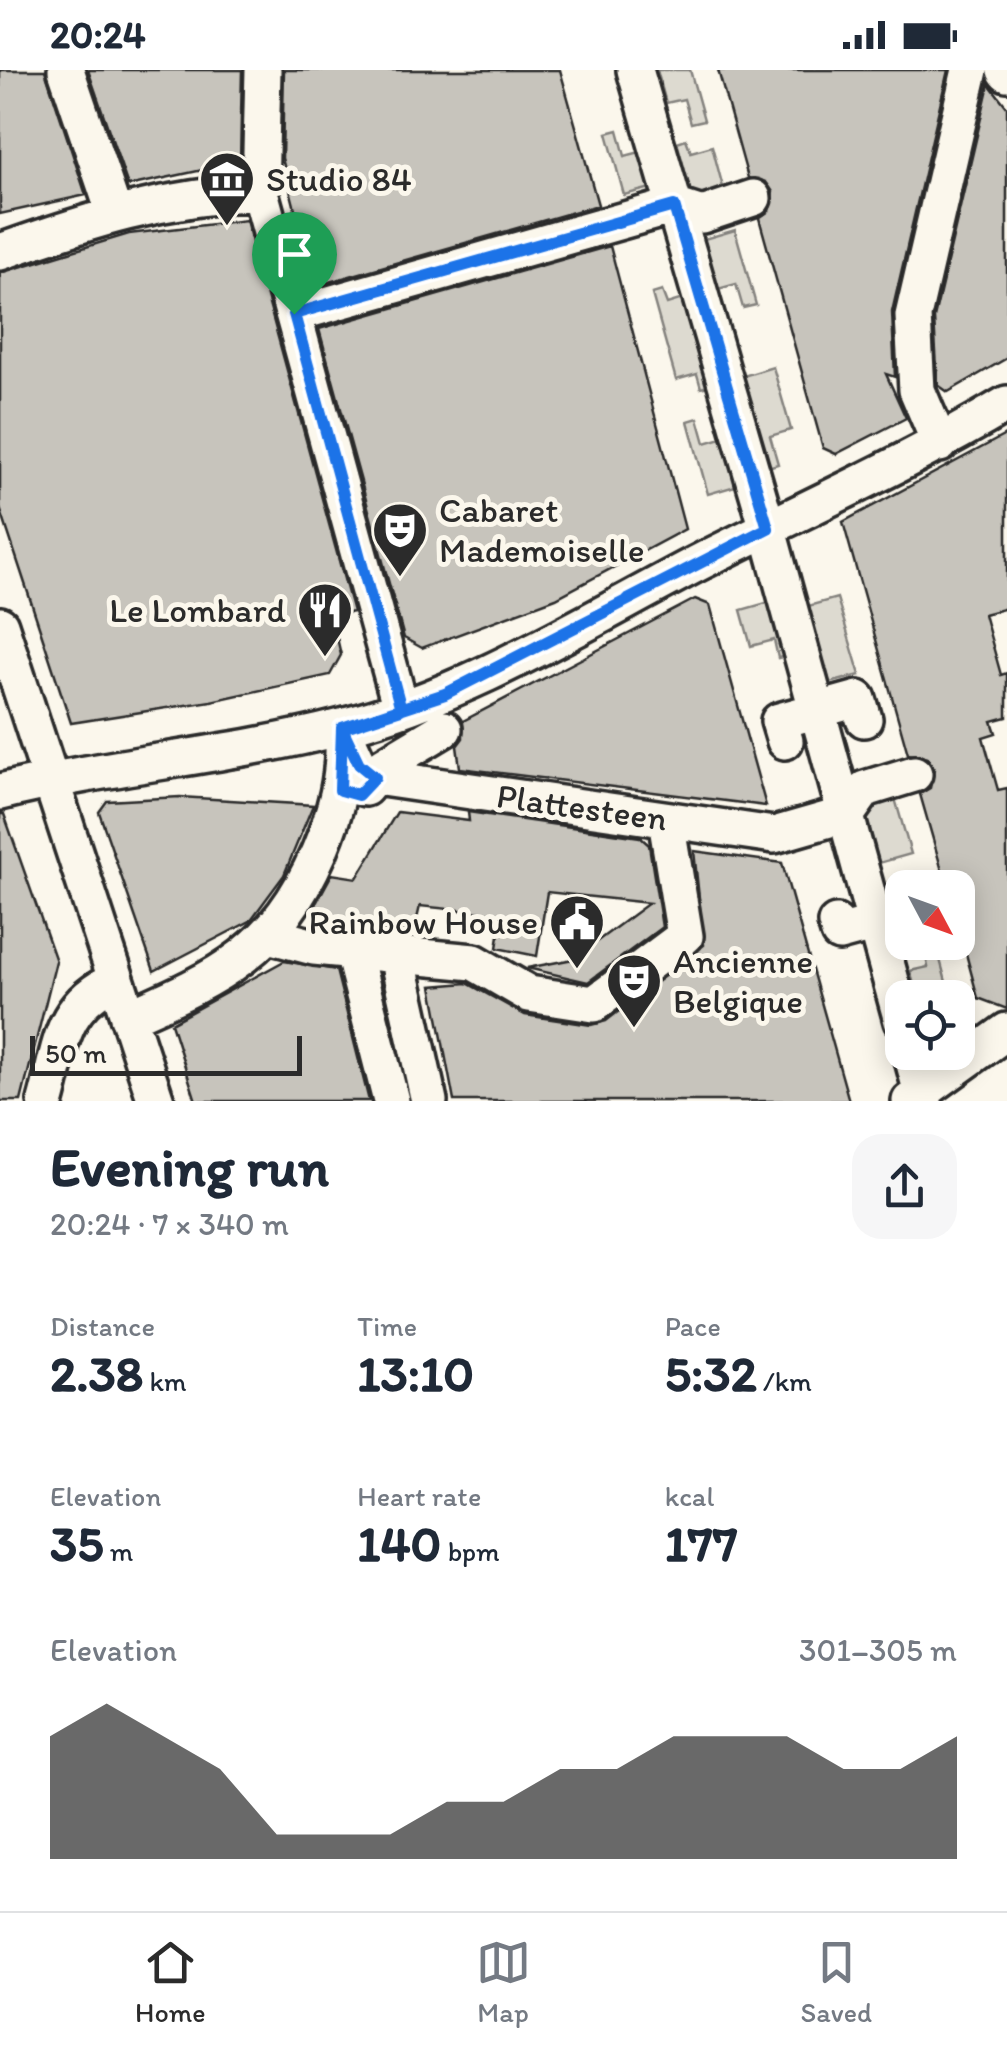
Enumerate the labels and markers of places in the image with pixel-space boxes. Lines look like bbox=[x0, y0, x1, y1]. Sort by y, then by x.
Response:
museum icon: Studio 84 bbox=[197, 149, 257, 228]
place label: Studio 84 bbox=[266, 158, 412, 200]
pin bbox=[252, 212, 337, 315]
place label: Cabaret Mademoiselle bbox=[439, 489, 645, 571]
theatre icon: Cabaret Mademoiselle bbox=[370, 500, 430, 579]
restaurant icon: Le Lombard bbox=[295, 580, 355, 659]
place label: Le Lombard bbox=[109, 589, 286, 631]
public building icon: Rainbow House bbox=[547, 892, 607, 971]
place label: Rainbow House bbox=[309, 901, 538, 943]
place label: Ancienne Belgique bbox=[673, 940, 813, 1022]
theatre icon: Ancienne Belgique bbox=[604, 951, 664, 1030]

